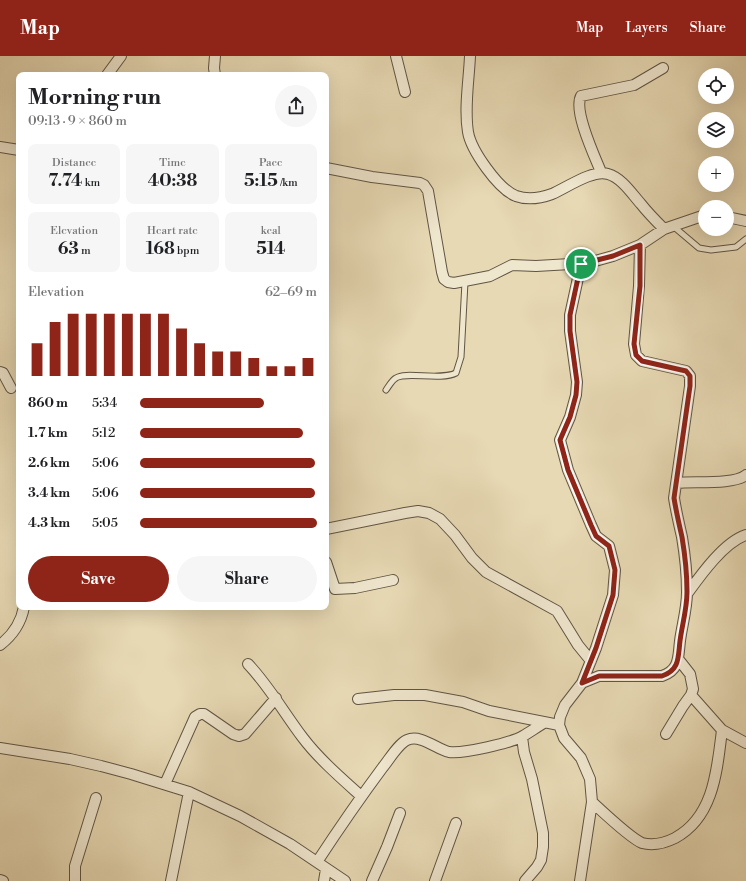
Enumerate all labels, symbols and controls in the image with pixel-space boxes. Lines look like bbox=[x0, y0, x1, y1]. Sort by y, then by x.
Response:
text: Map bbox=[20, 16, 60, 40]
text: Map bbox=[576, 19, 603, 37]
text: Layers bbox=[625, 19, 668, 37]
text: Share bbox=[690, 19, 726, 37]
map controls bbox=[698, 68, 734, 236]
button: locate bbox=[698, 68, 734, 104]
text: Morning run bbox=[28, 84, 161, 111]
button: share bbox=[275, 85, 317, 127]
button: layers bbox=[698, 112, 734, 148]
text: 09:13 · 9 × 860 m bbox=[28, 113, 127, 129]
text: Distance bbox=[52, 156, 96, 170]
text: Time bbox=[159, 156, 186, 170]
text: Pace bbox=[259, 156, 283, 170]
button: + bbox=[698, 156, 734, 192]
text: 7.74 bbox=[48, 170, 82, 192]
text: 40:38 bbox=[148, 170, 197, 192]
text: 5:15 bbox=[244, 170, 278, 192]
text: km bbox=[82, 176, 100, 190]
text: /km bbox=[278, 176, 298, 190]
button: − bbox=[698, 200, 734, 236]
text: Elevation bbox=[50, 224, 98, 238]
text: Heart rate bbox=[147, 224, 198, 238]
text: kcal bbox=[261, 224, 281, 238]
text: 63 bbox=[58, 238, 79, 260]
text: 168 bbox=[146, 238, 175, 260]
text: 514 bbox=[256, 238, 286, 260]
text: m bbox=[79, 244, 91, 258]
text: bpm bbox=[175, 244, 199, 258]
pin bbox=[564, 247, 598, 281]
icon: arrive bbox=[570, 253, 592, 275]
text: Elevation bbox=[28, 284, 84, 300]
text: 62–69 m bbox=[265, 284, 317, 300]
text: 860 m bbox=[28, 395, 68, 411]
text: 5:34 bbox=[92, 395, 117, 411]
text: 1.7 km bbox=[28, 425, 68, 441]
text: 5:12 bbox=[92, 425, 115, 441]
text: 2.6 km bbox=[28, 455, 70, 471]
text: 5:06 bbox=[92, 455, 119, 471]
text: 3.4 km bbox=[28, 485, 70, 501]
text: 5:06 bbox=[92, 485, 119, 501]
text: 4.3 km bbox=[28, 515, 70, 531]
text: 5:05 bbox=[92, 515, 118, 531]
button: Save bbox=[28, 556, 169, 602]
button: Share bbox=[177, 556, 317, 602]

